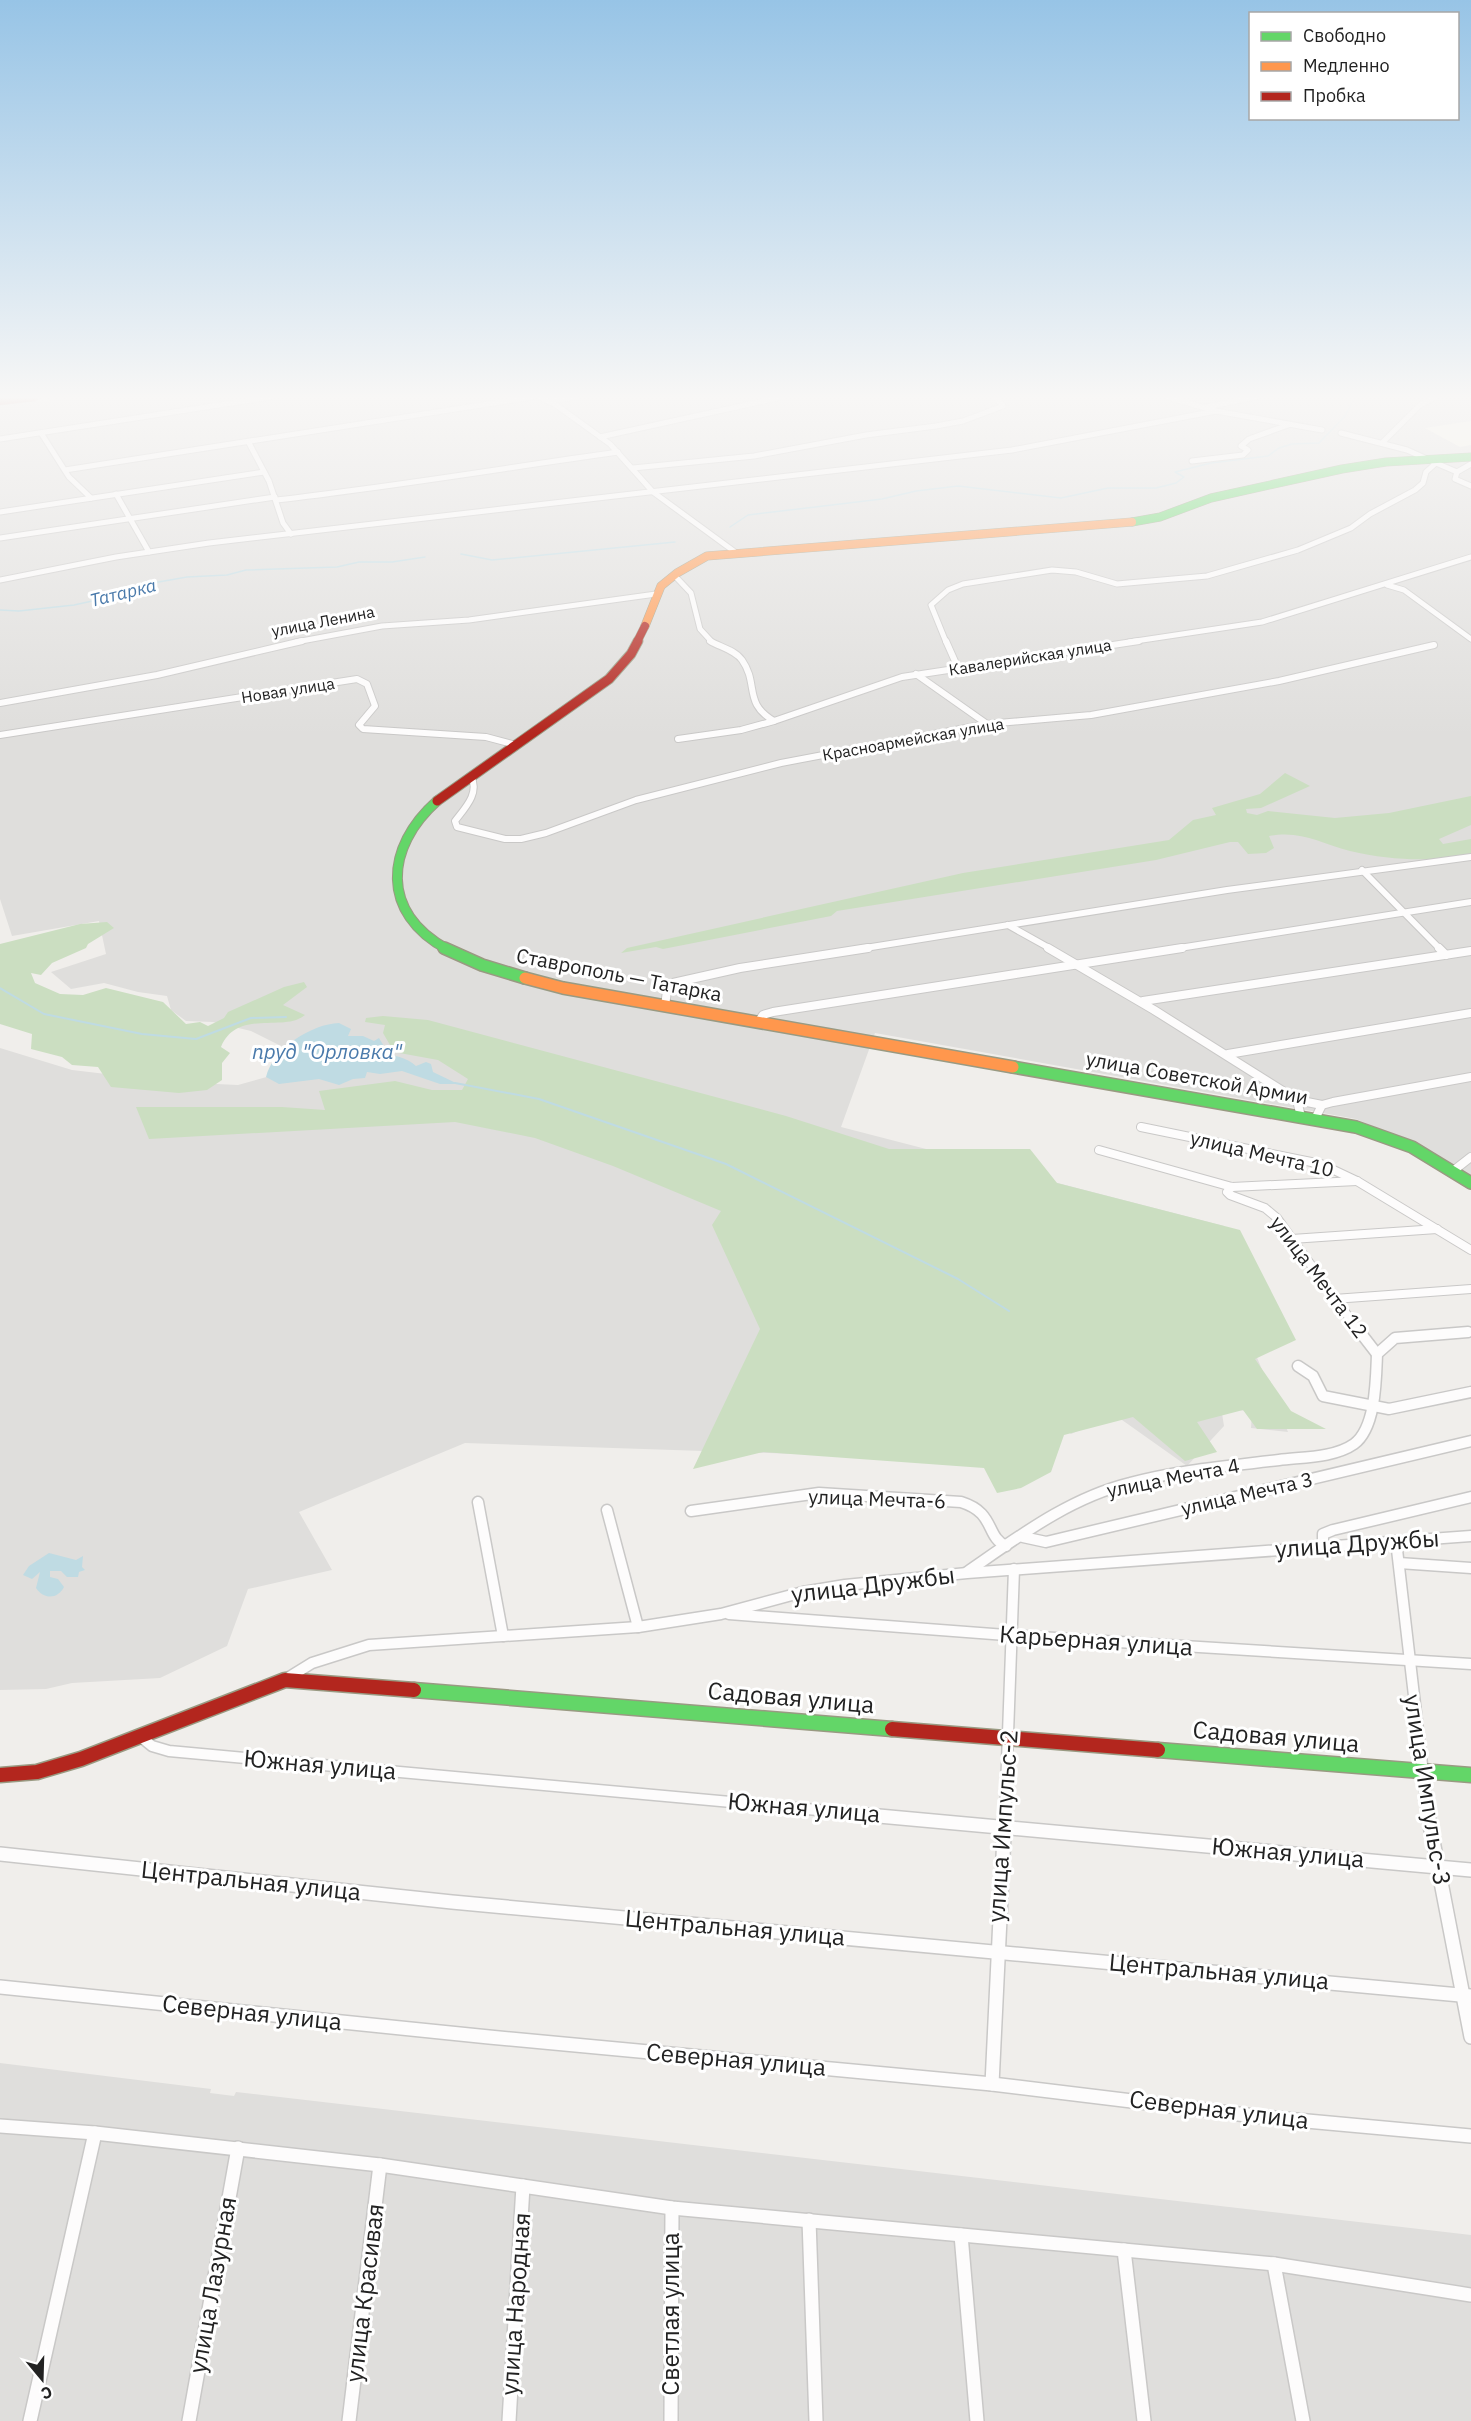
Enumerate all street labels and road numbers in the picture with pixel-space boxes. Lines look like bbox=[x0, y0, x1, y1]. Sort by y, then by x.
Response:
street label: улица Ленина bbox=[270, 601, 377, 641]
street label: Кавалерийская улица bbox=[947, 634, 1113, 680]
street label: Новая улица bbox=[240, 673, 337, 707]
street label: Красноармейская улица bbox=[821, 713, 1006, 765]
street label: Ставрополь — Татарка bbox=[514, 941, 724, 1008]
street label: улица Советской Армии bbox=[1084, 1045, 1310, 1110]
street label: улица Мечта 10 bbox=[1188, 1124, 1337, 1183]
street label: улица Мечта 12 bbox=[1264, 1210, 1374, 1343]
street label: улица Мечта 4 bbox=[1104, 1451, 1242, 1504]
street label: улица Мечта 3 bbox=[1178, 1465, 1316, 1522]
street label: улица Мечта-6 bbox=[808, 1483, 946, 1514]
street label: улица Дружбы bbox=[1274, 1521, 1440, 1565]
street label: улица Дружбы bbox=[789, 1558, 957, 1610]
street label: Карьерная улица bbox=[998, 1617, 1194, 1663]
street label: Садовая улица bbox=[706, 1674, 876, 1720]
street label: улица Импульс-3 bbox=[1397, 1692, 1459, 1888]
street label: Садовая улица bbox=[1191, 1713, 1361, 1759]
street label: улица Импульс-2 bbox=[979, 1728, 1025, 1923]
street label: Южная улица bbox=[242, 1741, 398, 1787]
street label: Южная улица bbox=[726, 1784, 882, 1830]
street label: Южная улица bbox=[1210, 1829, 1366, 1875]
street label: Центральная улица bbox=[140, 1853, 363, 1907]
street label: Центральная улица bbox=[624, 1901, 847, 1953]
street label: Центральная улица bbox=[1108, 1945, 1331, 1997]
street label: Северная улица bbox=[161, 1987, 344, 2037]
street label: Северная улица bbox=[645, 2035, 828, 2083]
street label: Северная улица bbox=[1128, 2082, 1311, 2136]
street label: улица Лазурная bbox=[181, 2194, 243, 2376]
street label: улица Красивая bbox=[337, 2202, 391, 2384]
street label: улица Народная bbox=[493, 2211, 537, 2396]
street label: Светлая улица bbox=[654, 2232, 686, 2396]

